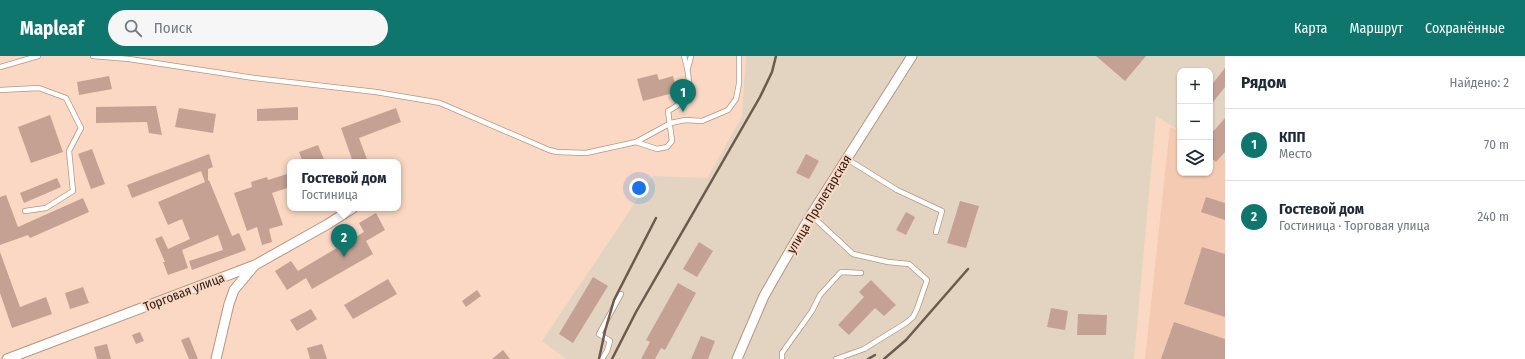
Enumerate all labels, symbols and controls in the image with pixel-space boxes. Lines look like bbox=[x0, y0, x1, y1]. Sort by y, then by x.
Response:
search box bbox=[108, 10, 388, 46]
text: Mapleaf bbox=[20, 17, 84, 40]
icon: search bbox=[122, 17, 144, 39]
text: Поиск bbox=[154, 19, 192, 37]
text: Карта bbox=[1294, 20, 1327, 37]
text: Маршрут bbox=[1349, 20, 1403, 37]
text: Сохранённые bbox=[1425, 20, 1505, 37]
map controls bbox=[1177, 68, 1213, 176]
button: + bbox=[1177, 68, 1213, 104]
text: Рядом bbox=[1241, 72, 1286, 93]
text: Найдено: 2 bbox=[1450, 75, 1509, 90]
pin: 1 bbox=[670, 79, 696, 112]
button: − bbox=[1177, 104, 1213, 140]
text: КПП bbox=[1279, 128, 1306, 146]
text: 1 bbox=[1251, 137, 1257, 152]
text: 70 m bbox=[1484, 137, 1509, 152]
button: layers bbox=[1177, 140, 1213, 176]
text: Место bbox=[1279, 146, 1312, 161]
street label: улица Пролетарская bbox=[784, 152, 854, 256]
popup bbox=[287, 159, 401, 211]
text: Гостевой дом bbox=[301, 169, 387, 187]
your location bbox=[629, 178, 649, 198]
text: Гостиница bbox=[301, 187, 358, 202]
text: Гостевой дом bbox=[1279, 200, 1364, 218]
text: 2 bbox=[1251, 209, 1257, 224]
text: 240 m bbox=[1477, 209, 1509, 224]
text: Гостиница · Торговая улица bbox=[1279, 218, 1430, 233]
pin: 2 bbox=[331, 224, 357, 257]
street label: Торговая улица bbox=[141, 270, 227, 314]

